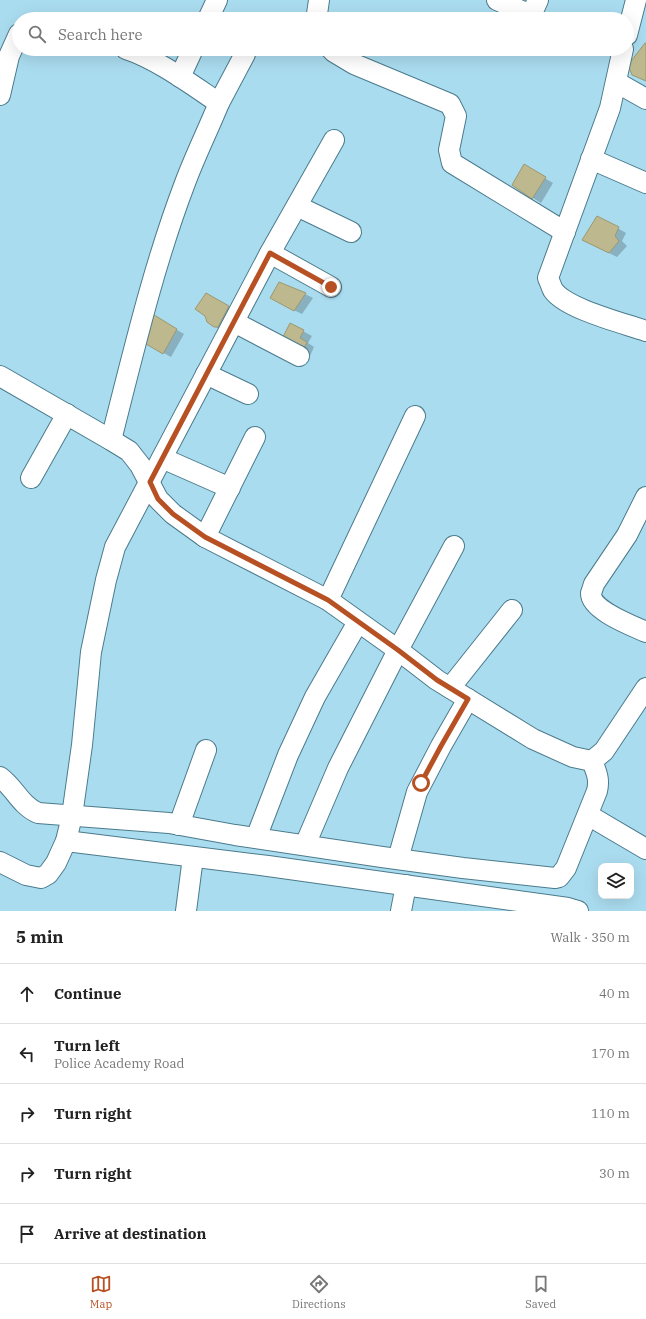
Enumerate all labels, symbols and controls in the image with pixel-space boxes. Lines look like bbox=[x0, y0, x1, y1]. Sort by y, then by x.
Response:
search box bbox=[12, 12, 634, 56]
icon: search bbox=[26, 23, 48, 45]
text: Search here bbox=[58, 25, 143, 44]
route end bbox=[322, 278, 340, 296]
route start bbox=[412, 774, 430, 792]
map controls bbox=[598, 863, 634, 899]
button: layers bbox=[598, 863, 634, 899]
text: 5 min bbox=[16, 926, 64, 948]
text: Walk · 350 m bbox=[551, 929, 630, 946]
icon: ahead bbox=[16, 983, 38, 1005]
text: Continue bbox=[54, 984, 121, 1003]
text: 40 m bbox=[599, 985, 630, 1002]
text: Turn left bbox=[54, 1036, 120, 1055]
icon: left bbox=[16, 1043, 38, 1065]
text: 170 m bbox=[591, 1045, 630, 1062]
text: Police Academy Road bbox=[54, 1055, 184, 1072]
icon: right bbox=[16, 1103, 38, 1125]
text: Turn right bbox=[54, 1104, 132, 1123]
text: 110 m bbox=[591, 1105, 630, 1122]
icon: right bbox=[16, 1163, 38, 1185]
text: Turn right bbox=[54, 1164, 132, 1183]
text: 30 m bbox=[599, 1165, 630, 1182]
icon: arrive bbox=[16, 1223, 38, 1245]
text: Arrive at destination bbox=[54, 1224, 206, 1243]
tab: Map bbox=[90, 1273, 112, 1311]
tab: Directions bbox=[292, 1273, 346, 1311]
tab: Saved bbox=[525, 1273, 556, 1311]

